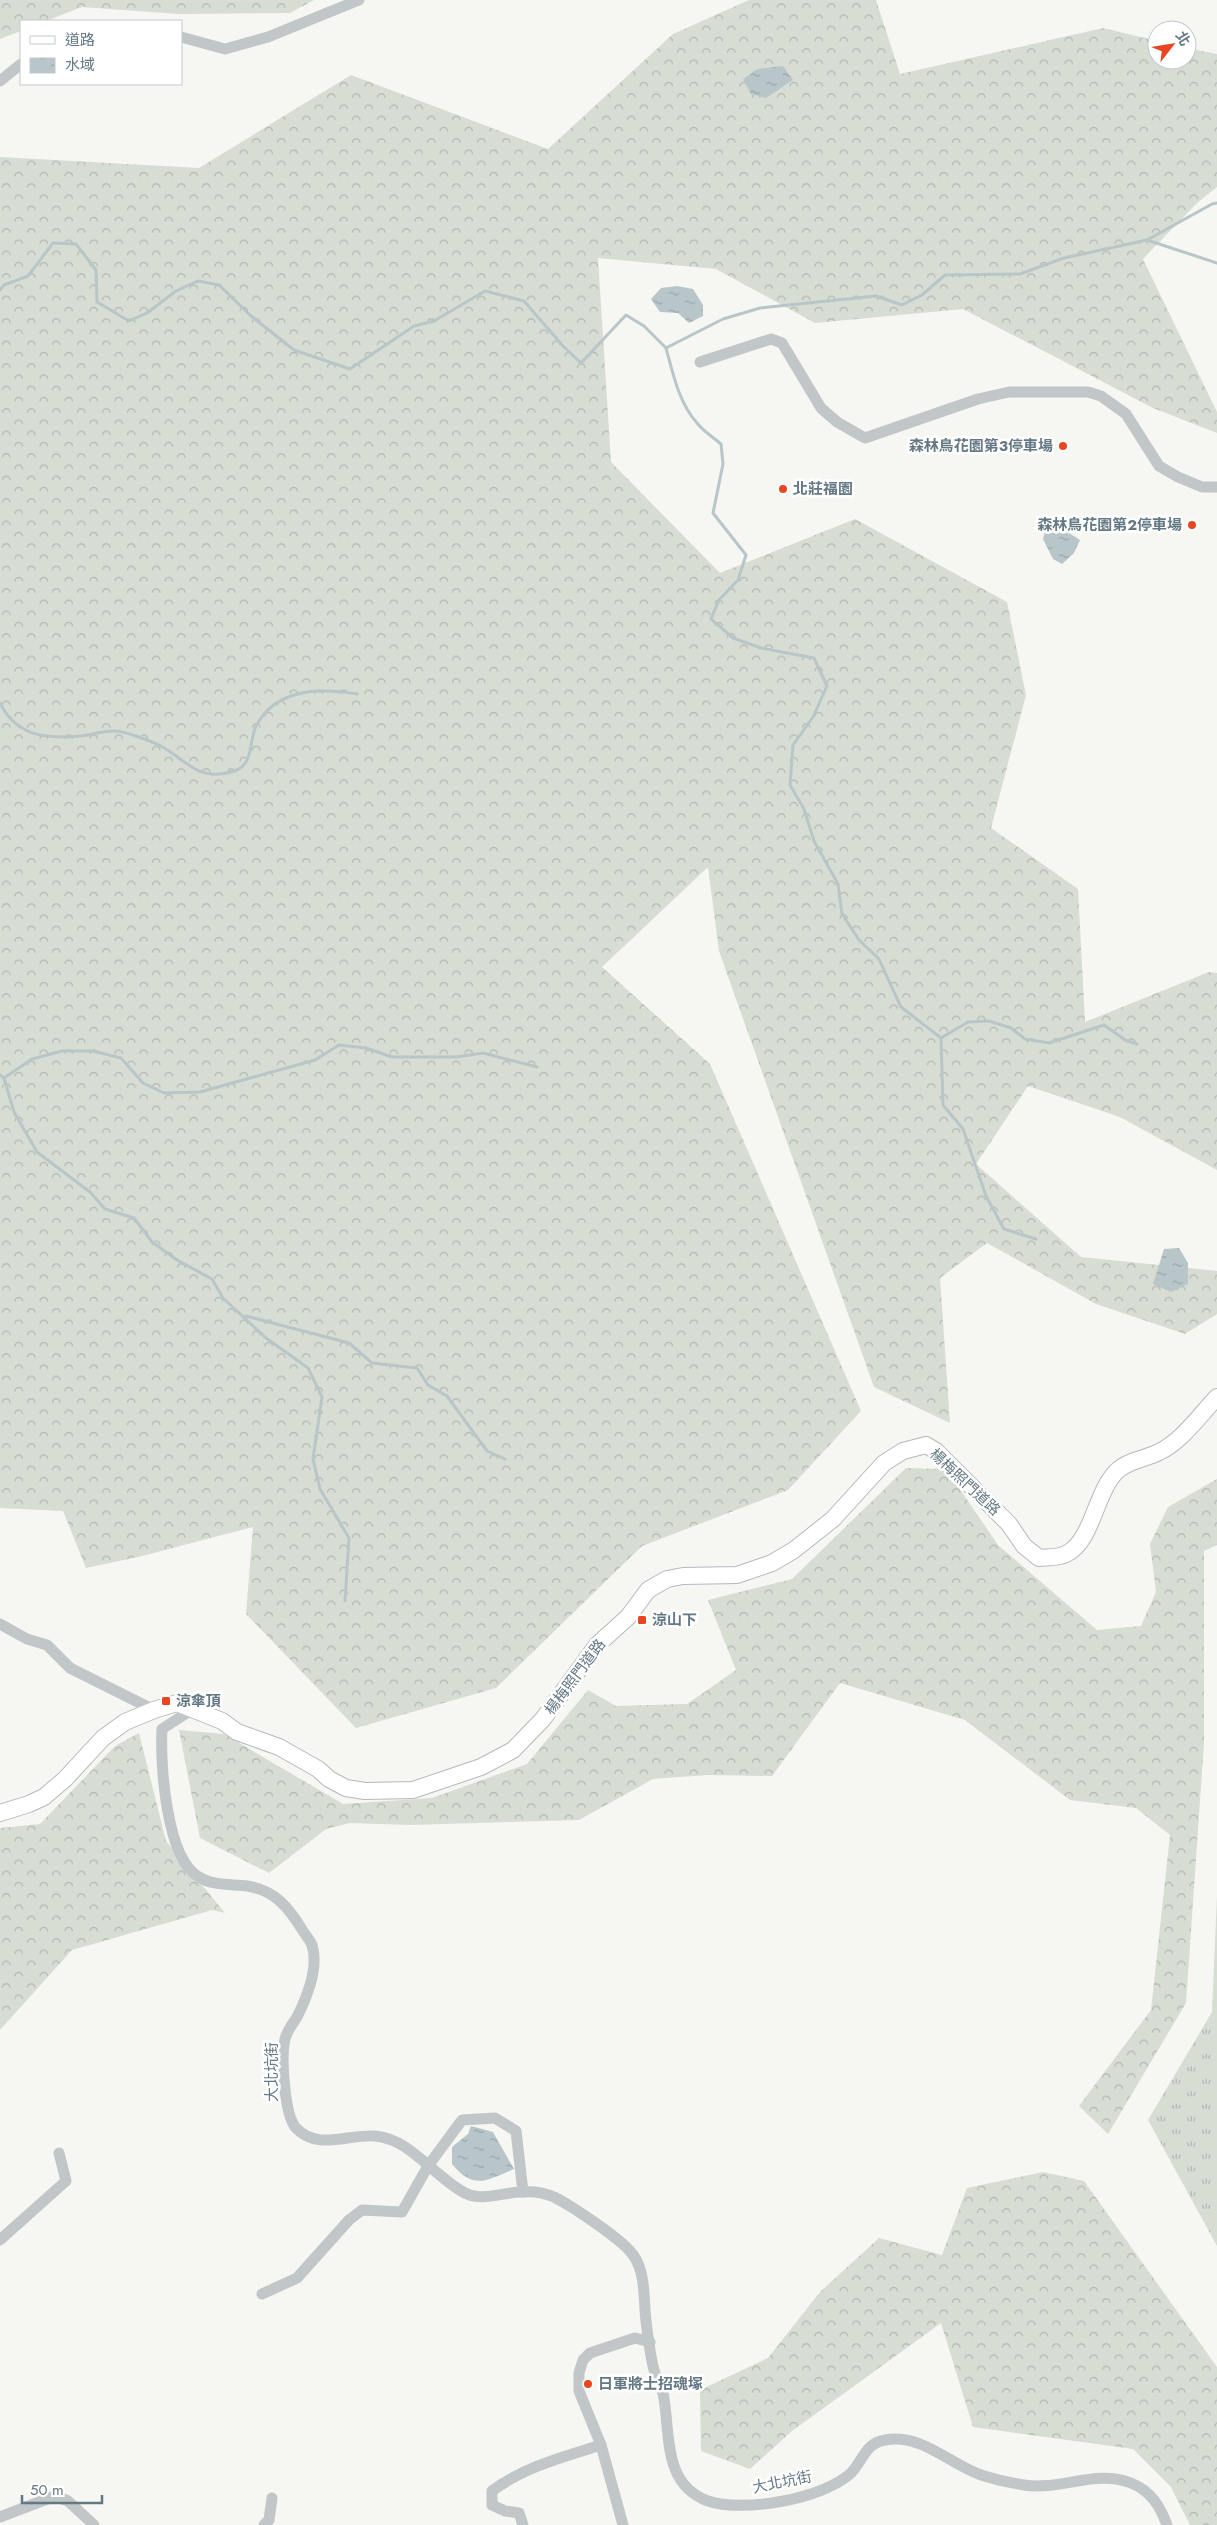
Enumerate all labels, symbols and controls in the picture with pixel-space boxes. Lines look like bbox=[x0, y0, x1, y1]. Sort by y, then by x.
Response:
legend bbox=[20, 20, 182, 85]
north arrow bbox=[1147, 20, 1197, 70]
text: 北 bbox=[1171, 27, 1195, 49]
text: 道路 bbox=[65, 29, 95, 51]
text: 水域 bbox=[65, 54, 95, 76]
place label: 森林鳥花園第3停車場 bbox=[909, 435, 1053, 457]
marker: 森林鳥花園第3停車場 bbox=[1057, 440, 1069, 452]
place label: 北莊福園 bbox=[793, 478, 853, 500]
marker: 北莊福園 bbox=[777, 483, 789, 495]
place label: 森林鳥花園第2停車場 bbox=[1037, 514, 1182, 536]
marker: 森林鳥花園第2停車場 bbox=[1186, 519, 1198, 531]
street label: 楊梅照門道路 bbox=[925, 1443, 1005, 1521]
place label: 涼山下 bbox=[652, 1609, 697, 1631]
marker: 涼山下 bbox=[636, 1614, 648, 1626]
street label: 楊梅照門道路 bbox=[539, 1634, 611, 1720]
place label: 涼傘頂 bbox=[176, 1690, 221, 1712]
marker: 涼傘頂 bbox=[160, 1695, 172, 1707]
street label: 大北坑街 bbox=[261, 2042, 283, 2102]
place label: 日軍將士招魂塚 bbox=[598, 2373, 703, 2395]
marker: 日軍將士招魂塚 bbox=[582, 2378, 594, 2390]
street label: 大北坑街 bbox=[750, 2465, 814, 2499]
scale bar bbox=[22, 2472, 102, 2504]
text: 50 m bbox=[30, 2479, 64, 2501]

